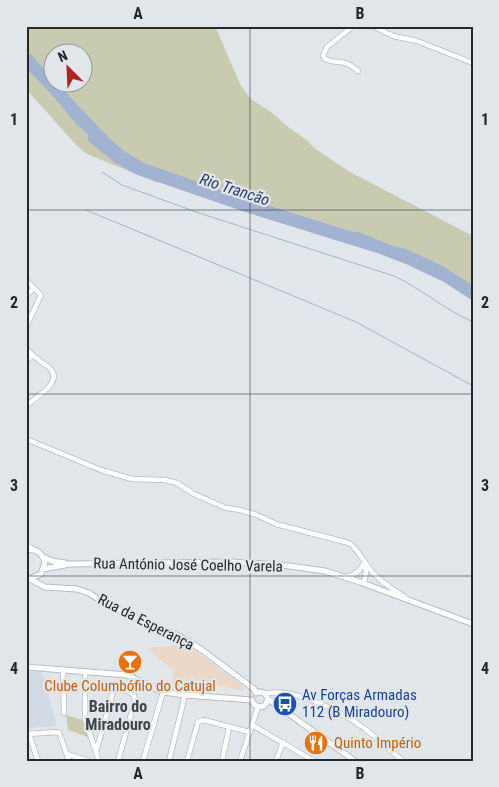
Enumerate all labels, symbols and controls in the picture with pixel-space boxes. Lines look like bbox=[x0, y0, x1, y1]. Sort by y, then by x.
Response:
text: A bbox=[133, 4, 143, 23]
text: B bbox=[356, 4, 365, 23]
north arrow bbox=[42, 42, 92, 92]
text: N bbox=[56, 47, 70, 65]
text: 1 bbox=[10, 110, 18, 129]
text: 1 bbox=[481, 110, 489, 129]
water label: Rio Trancão bbox=[198, 169, 272, 210]
text: 2 bbox=[10, 293, 18, 312]
text: 2 bbox=[481, 293, 489, 312]
text: 3 bbox=[10, 476, 18, 495]
text: 3 bbox=[481, 476, 489, 495]
street label: Rua António José Coelho Varela bbox=[93, 554, 283, 576]
street label: Rua da Esperança bbox=[95, 590, 197, 654]
bar icon: Clube Columbófilo do Catujal bbox=[117, 649, 143, 675]
text: 4 bbox=[10, 659, 18, 678]
text: 4 bbox=[481, 659, 489, 678]
place label: Clube Columbófilo do Catujal bbox=[44, 677, 216, 695]
place label: Av Forças Armadas 112 (B Miradouro) bbox=[302, 686, 417, 721]
bus stop icon: Av Forças Armadas 112 (B Miradouro) bbox=[272, 691, 298, 717]
district label: Bairro do Miradouro bbox=[85, 697, 151, 734]
restaurant icon: Quinto Império bbox=[303, 730, 329, 756]
place label: Quinto Império bbox=[334, 734, 421, 752]
text: A bbox=[133, 764, 143, 783]
text: B bbox=[356, 764, 365, 783]

